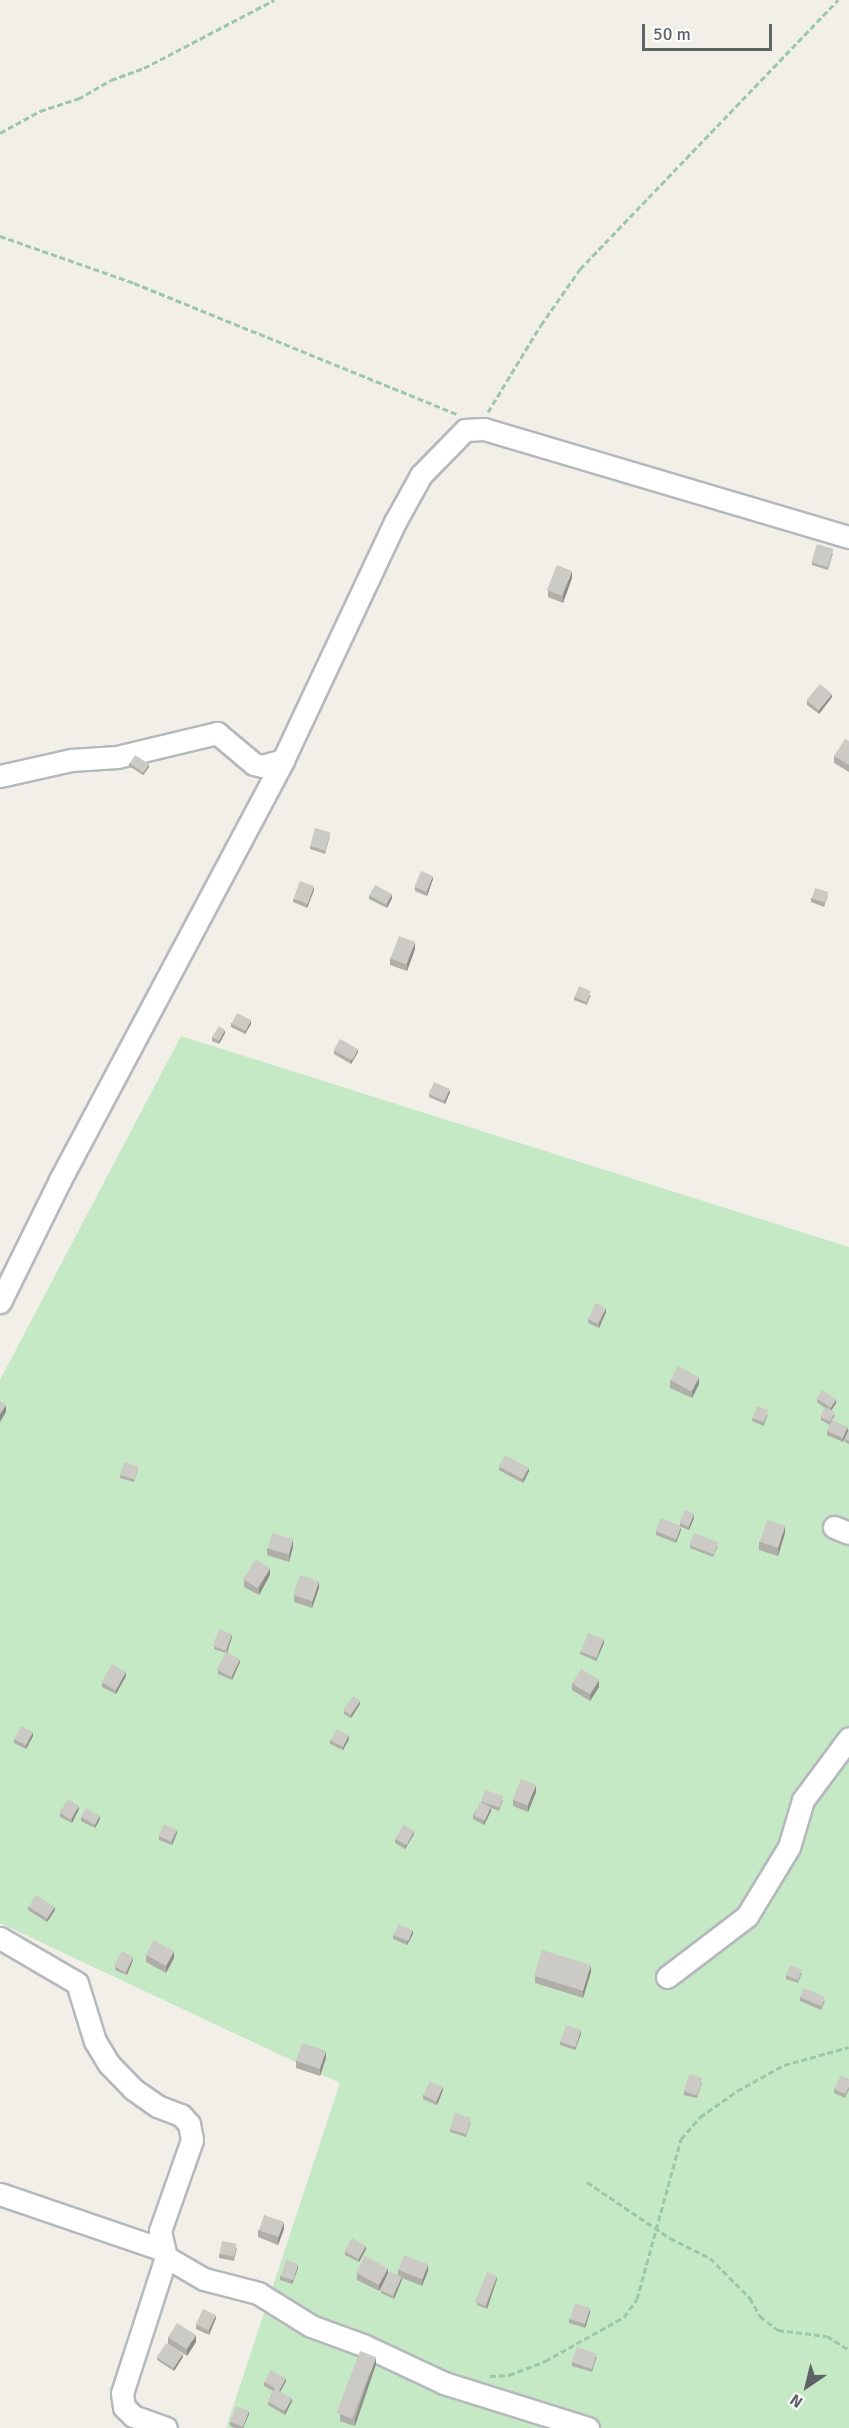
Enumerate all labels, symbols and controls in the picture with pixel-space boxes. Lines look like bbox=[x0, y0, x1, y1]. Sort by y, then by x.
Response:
scale bar bbox=[645, 12, 776, 50]
text: 50 m bbox=[653, 23, 691, 45]
north arrow bbox=[777, 2356, 837, 2416]
text: N bbox=[786, 2389, 807, 2412]

